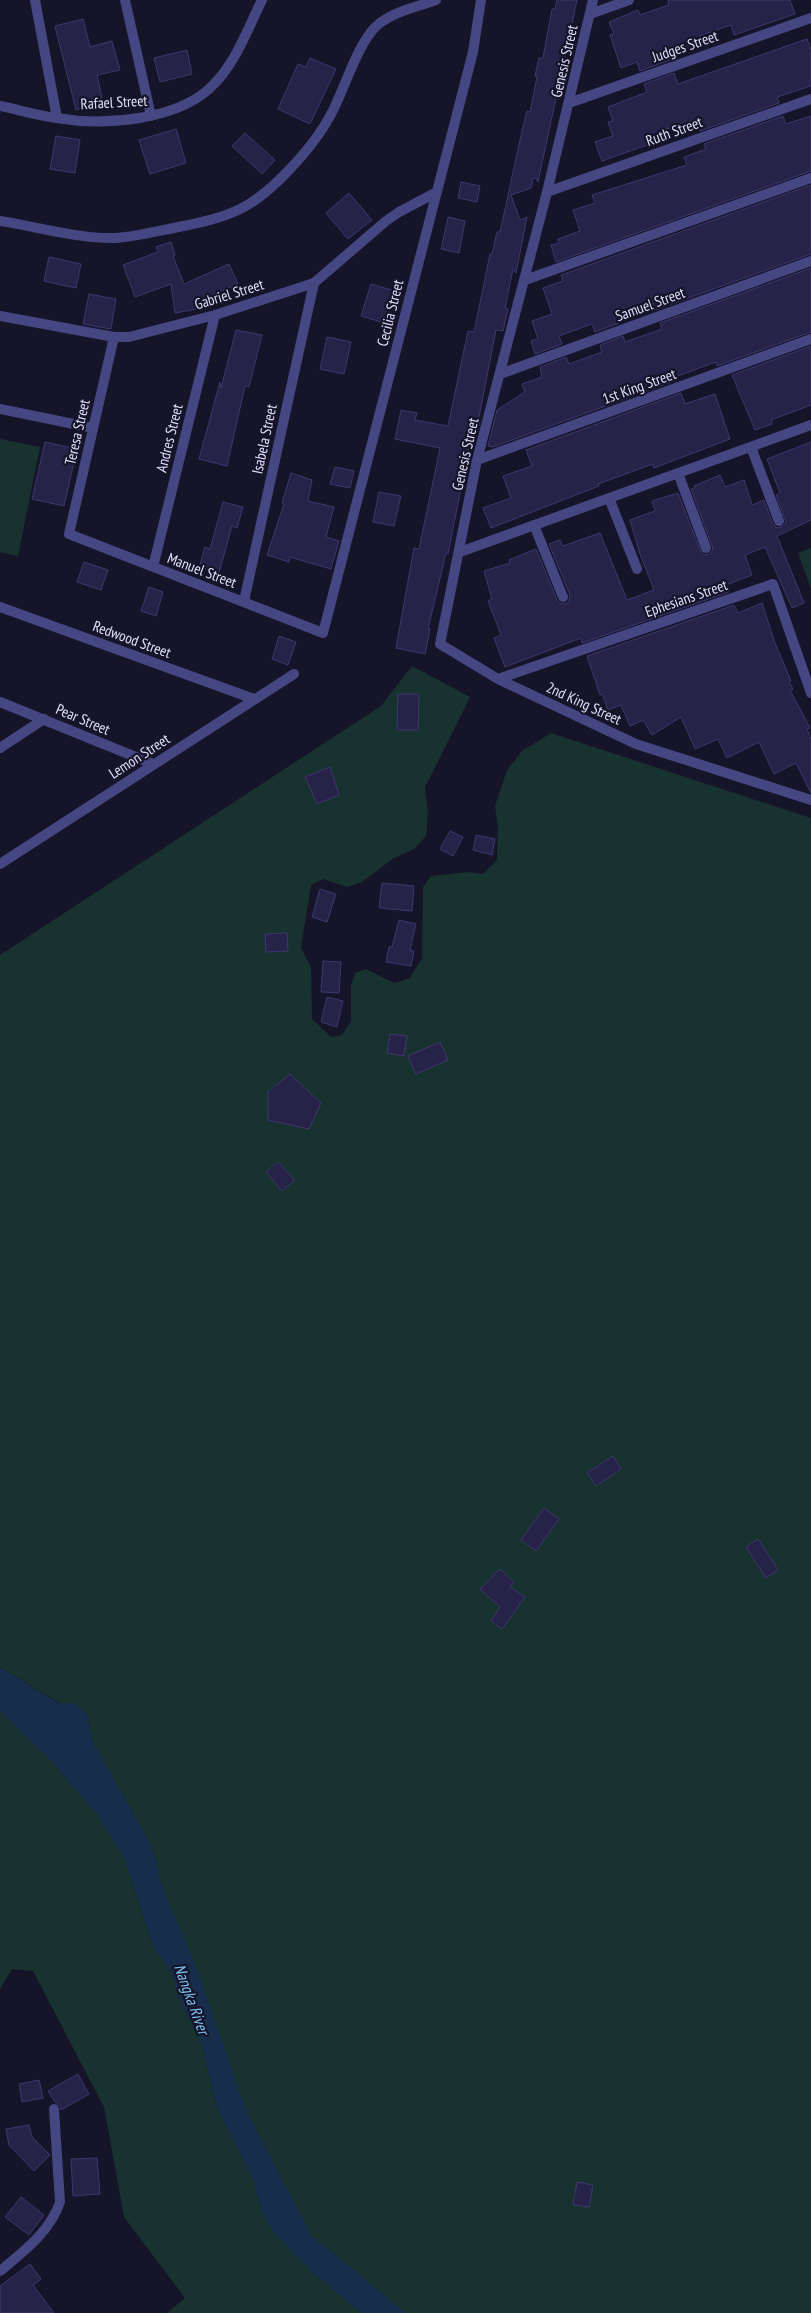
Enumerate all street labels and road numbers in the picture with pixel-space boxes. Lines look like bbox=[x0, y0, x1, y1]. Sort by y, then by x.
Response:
street label: Genesis Street bbox=[546, 23, 582, 99]
street label: Judges Street bbox=[649, 26, 721, 66]
street label: Rafael Street bbox=[80, 91, 148, 113]
street label: Ruth Street bbox=[643, 112, 705, 150]
street label: Gabriel Street bbox=[192, 275, 266, 313]
street label: Cecilia Street bbox=[373, 278, 407, 348]
street label: Samuel Street bbox=[613, 283, 687, 325]
street label: 1st King Street bbox=[600, 364, 678, 408]
street label: Teresa Street bbox=[60, 397, 94, 467]
street label: Andres Street bbox=[151, 402, 187, 474]
street label: Isabela Street bbox=[247, 402, 281, 476]
street label: Genesis Street bbox=[447, 416, 483, 492]
street label: Manuel Street bbox=[165, 548, 239, 592]
street label: Ephesians Street bbox=[642, 575, 730, 621]
street label: Redwood Street bbox=[90, 616, 174, 662]
street label: 2nd King Street bbox=[543, 677, 625, 729]
street label: Pear Street bbox=[53, 699, 113, 739]
street label: Lemon Street bbox=[105, 729, 173, 783]

